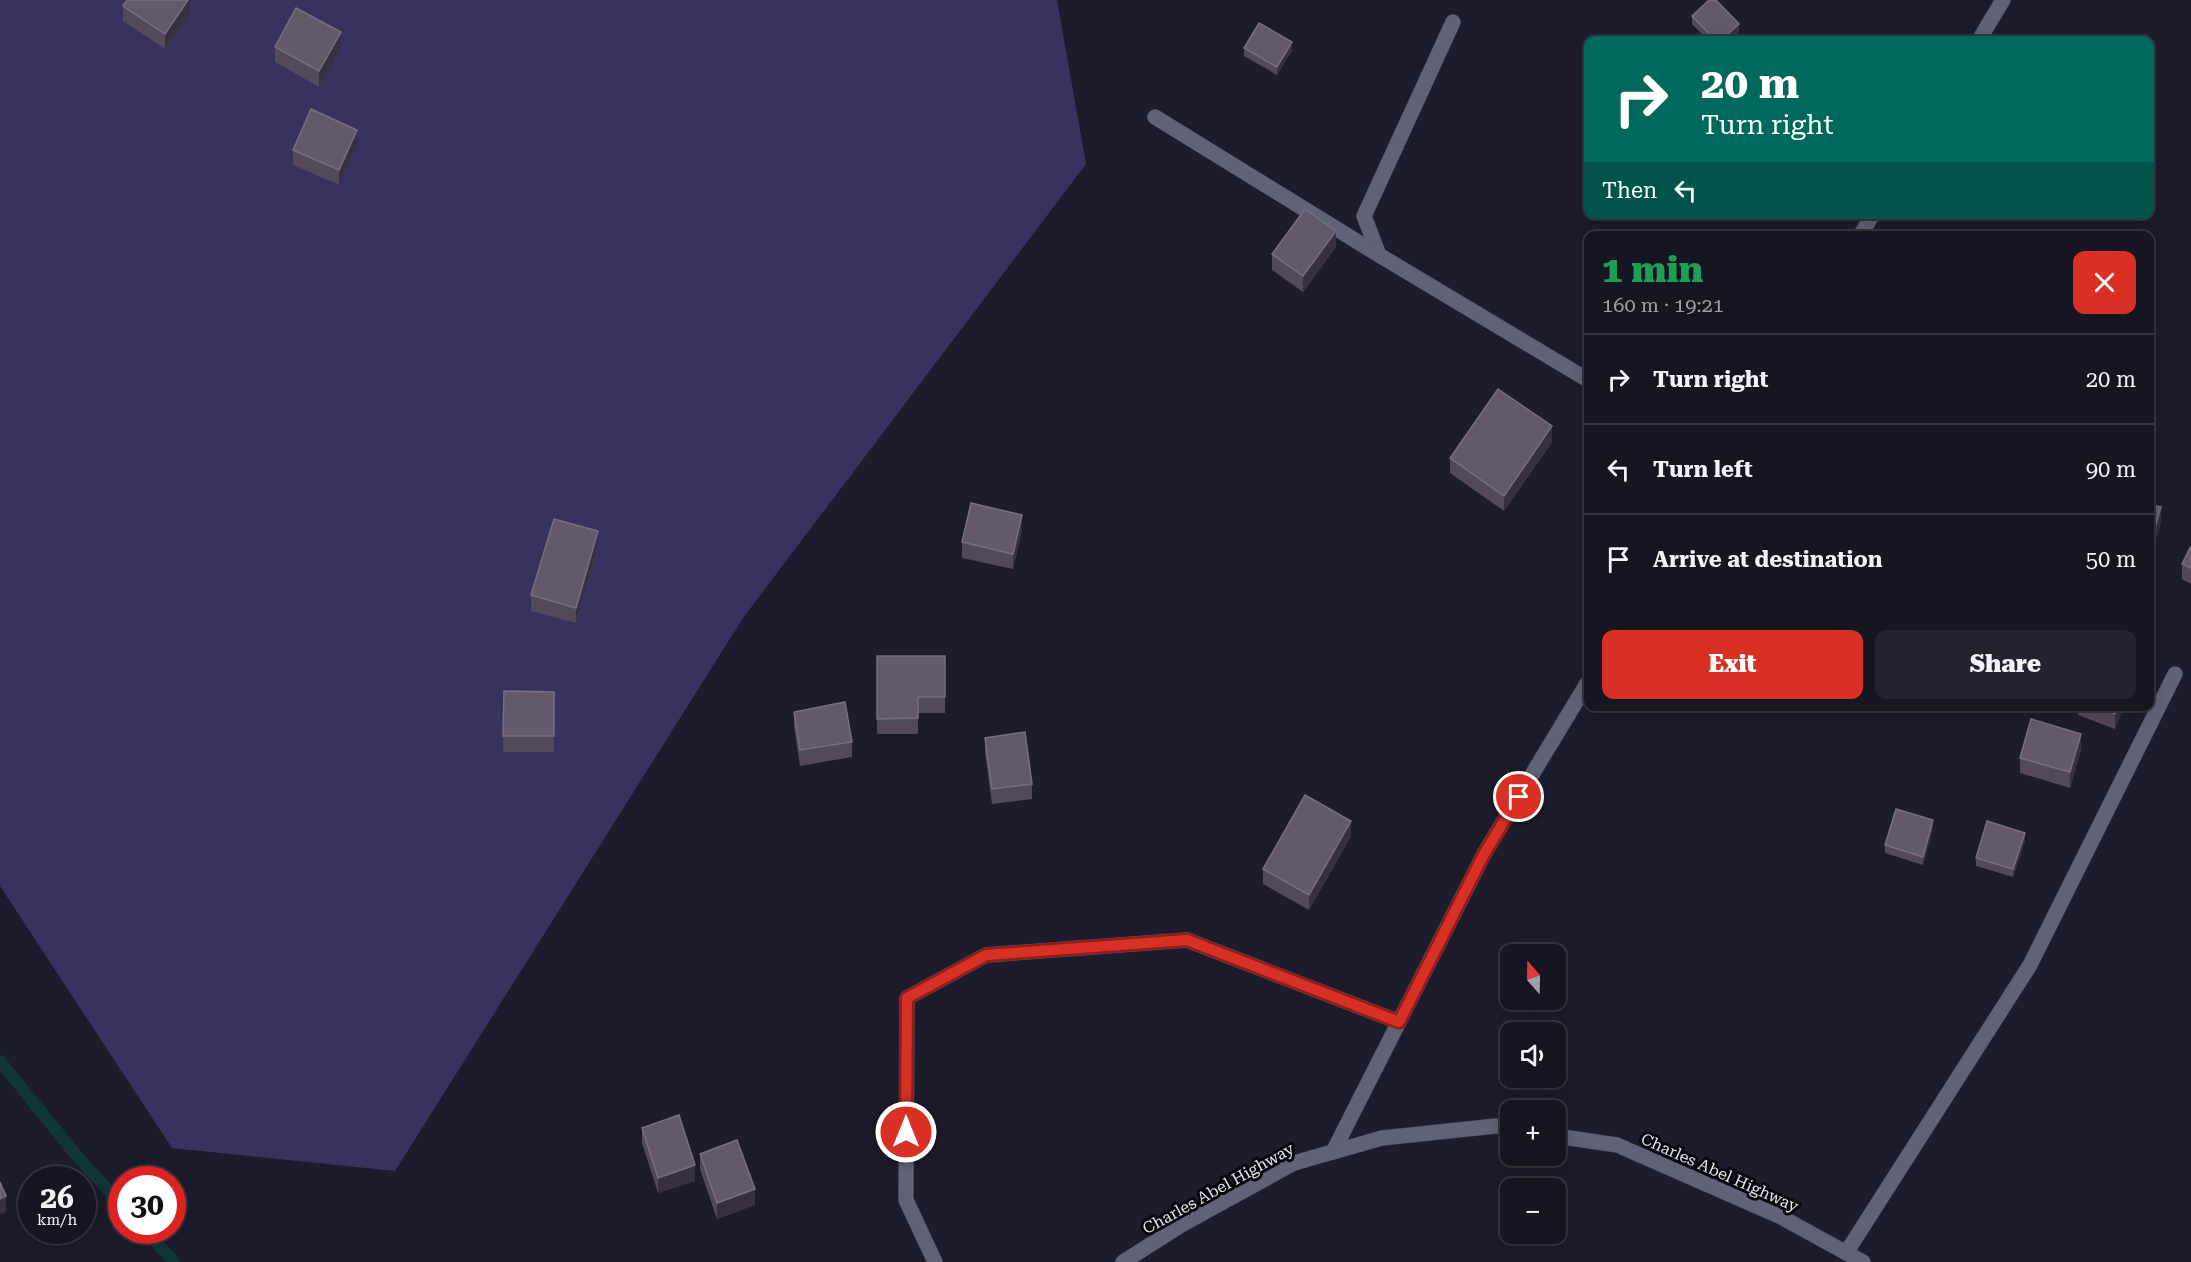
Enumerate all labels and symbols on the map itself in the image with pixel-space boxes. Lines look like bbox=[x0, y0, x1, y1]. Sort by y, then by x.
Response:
pin bbox=[1493, 771, 1544, 822]
north arrow bbox=[1500, 944, 1566, 1010]
position arrow bbox=[874, 1100, 938, 1164]
street label: Charles Abel Highway bbox=[1638, 1129, 1802, 1216]
street label: Charles Abel Highway bbox=[1139, 1139, 1298, 1238]
speed limit sign: 30 bbox=[108, 1166, 186, 1244]

